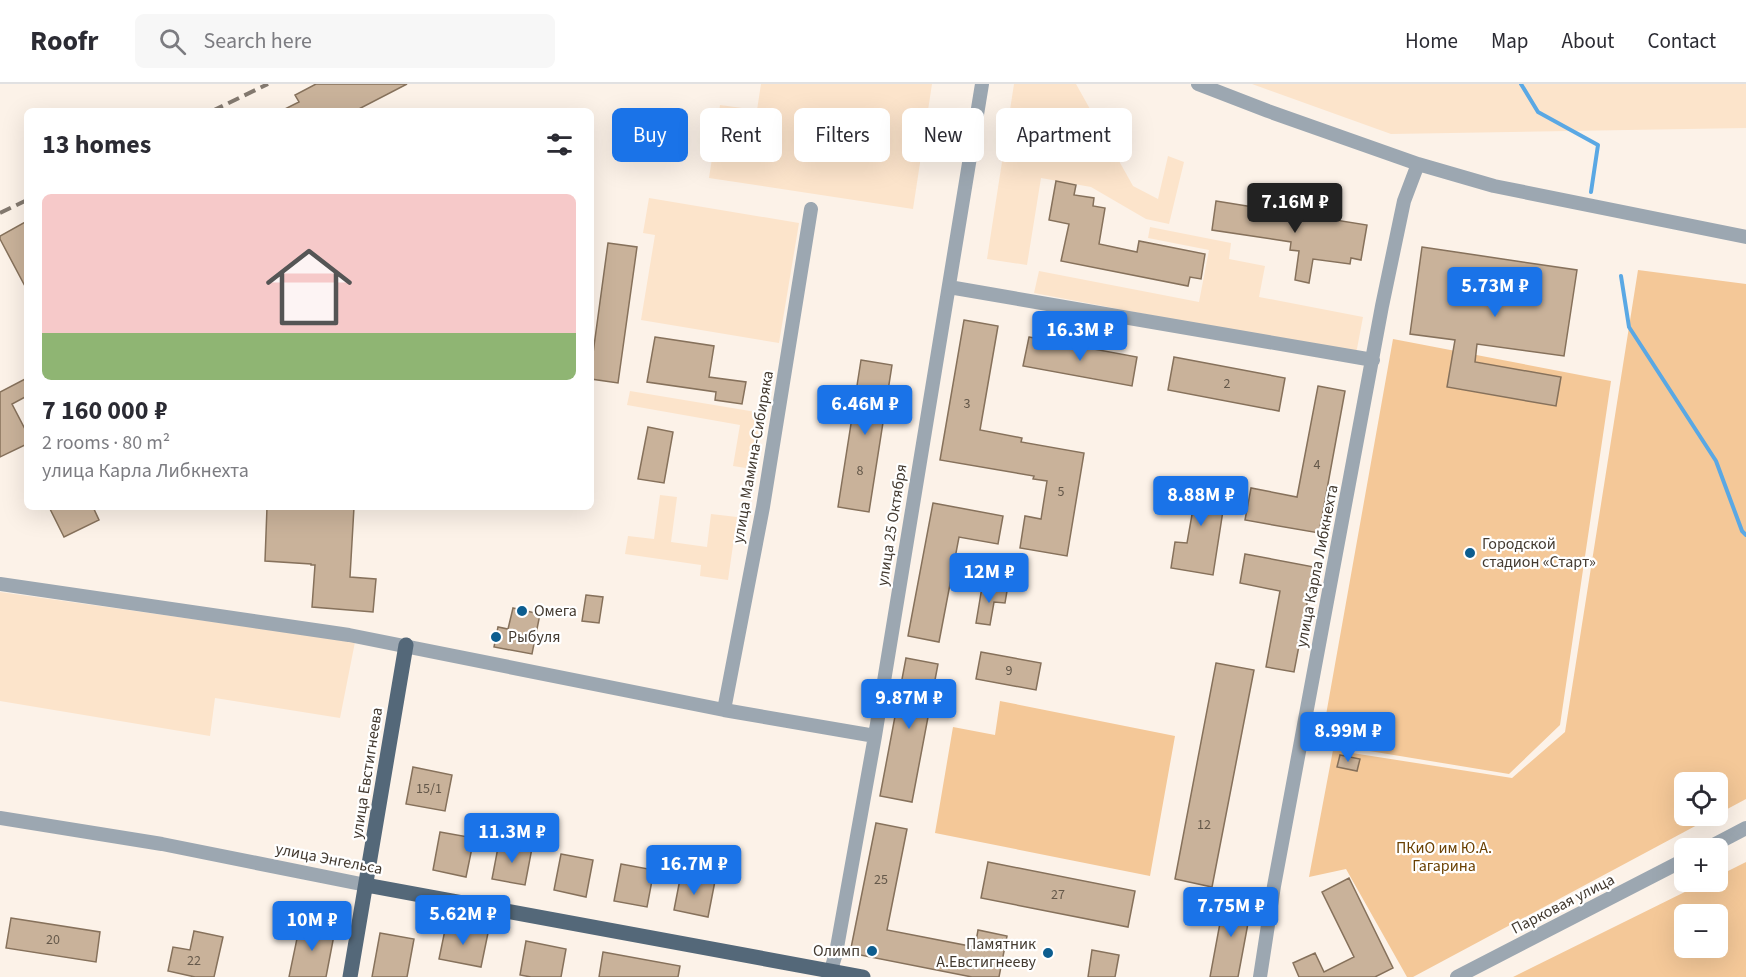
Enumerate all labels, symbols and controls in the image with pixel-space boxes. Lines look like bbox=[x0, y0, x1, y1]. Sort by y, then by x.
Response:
search box bbox=[135, 14, 555, 68]
text: Roofr bbox=[30, 21, 99, 61]
icon: search bbox=[156, 25, 189, 58]
text: Search here bbox=[204, 25, 312, 57]
text: Home bbox=[1405, 26, 1458, 56]
text: Map bbox=[1491, 26, 1529, 56]
text: About bbox=[1562, 26, 1614, 56]
text: Contact bbox=[1647, 26, 1716, 56]
chip: Buy bbox=[612, 108, 688, 162]
chip: Rent bbox=[700, 108, 782, 162]
chip: Filters bbox=[794, 108, 890, 162]
chip: New bbox=[902, 108, 984, 162]
chip: Apartment bbox=[996, 108, 1132, 162]
text: 13 homes bbox=[42, 126, 151, 163]
icon: filters bbox=[543, 128, 576, 161]
pin: 7.16M ₽ bbox=[1240, 183, 1350, 234]
text: 7.16M ₽ bbox=[1261, 188, 1329, 216]
icon: home bbox=[255, 233, 363, 341]
pin: 5.73M ₽ bbox=[1440, 267, 1550, 318]
text: 5.73M ₽ bbox=[1461, 272, 1529, 300]
pin: 16.3M ₽ bbox=[1025, 311, 1135, 362]
text: 16.3M ₽ bbox=[1046, 316, 1114, 344]
street label: улица Мамина-Сибиряка bbox=[727, 369, 779, 545]
house number: 2 bbox=[1224, 374, 1231, 394]
pin: 6.46M ₽ bbox=[810, 385, 920, 436]
text: 6.46M ₽ bbox=[831, 390, 899, 418]
text: 7 160 000 ₽ bbox=[42, 392, 167, 429]
house number: 3 bbox=[964, 394, 971, 414]
text: 2 rooms · 80 m² bbox=[42, 429, 170, 457]
house number: 4 bbox=[1314, 455, 1321, 475]
text: улица Карла Либкнехта bbox=[42, 457, 249, 485]
house number: 8 bbox=[857, 461, 864, 481]
street label: улица 25 Октября bbox=[871, 462, 913, 588]
pin: 8.88M ₽ bbox=[1146, 476, 1256, 527]
text: 8.88M ₽ bbox=[1167, 481, 1235, 509]
house number: 5 bbox=[1058, 482, 1065, 502]
street label: улица Карла Либкнехта bbox=[1290, 483, 1344, 649]
place label: Городской стадион «Старт» bbox=[1482, 533, 1596, 573]
marker: Городской стадион «Старт» bbox=[1463, 546, 1477, 560]
pin: 12M ₽ bbox=[947, 553, 1031, 604]
text: 12M ₽ bbox=[964, 558, 1014, 586]
place label: Омега bbox=[534, 600, 577, 622]
marker: Омега bbox=[515, 604, 529, 618]
place label: Рыбуля bbox=[508, 626, 561, 648]
marker: Рыбуля bbox=[489, 630, 503, 644]
house number: 9 bbox=[1006, 661, 1013, 681]
pin: 9.87M ₽ bbox=[854, 679, 964, 730]
text: 9.87M ₽ bbox=[875, 684, 943, 712]
street label: улица Евстигнеева bbox=[346, 706, 388, 840]
pin: 8.99M ₽ bbox=[1293, 712, 1403, 763]
text: 8.99M ₽ bbox=[1314, 717, 1382, 745]
map controls bbox=[1674, 772, 1728, 958]
button: locate bbox=[1674, 772, 1728, 826]
house number: 15/1 bbox=[416, 779, 442, 799]
pin: 11.3M ₽ bbox=[457, 813, 567, 864]
house number: 12 bbox=[1197, 815, 1211, 835]
text: 11.3M ₽ bbox=[478, 818, 546, 846]
park label: ПКиО им Ю.А. Гагарина bbox=[1396, 837, 1492, 877]
street label: улица Энгельса bbox=[274, 838, 384, 880]
button: + bbox=[1674, 838, 1728, 892]
pin: 16.7M ₽ bbox=[639, 845, 749, 896]
text: 16.7M ₽ bbox=[660, 850, 728, 878]
street label: Парковая улица bbox=[1508, 869, 1618, 939]
house number: 25 bbox=[874, 870, 888, 890]
house number: 27 bbox=[1051, 885, 1065, 905]
pin: 7.75M ₽ bbox=[1176, 887, 1286, 938]
text: 7.75M ₽ bbox=[1197, 892, 1265, 920]
pin: 5.62M ₽ bbox=[408, 895, 518, 946]
text: 5.62M ₽ bbox=[429, 900, 497, 928]
pin: 10M ₽ bbox=[270, 901, 354, 952]
button: − bbox=[1674, 904, 1728, 958]
text: 10M ₽ bbox=[287, 906, 337, 934]
house number: 20 bbox=[46, 930, 60, 950]
place label: Памятник А.Евстигнееву bbox=[936, 933, 1037, 973]
place label: Олимп bbox=[813, 940, 860, 962]
marker: Олимп bbox=[865, 944, 879, 958]
marker: Памятник А.Евстигнееву bbox=[1041, 946, 1055, 960]
house number: 22 bbox=[187, 951, 201, 971]

